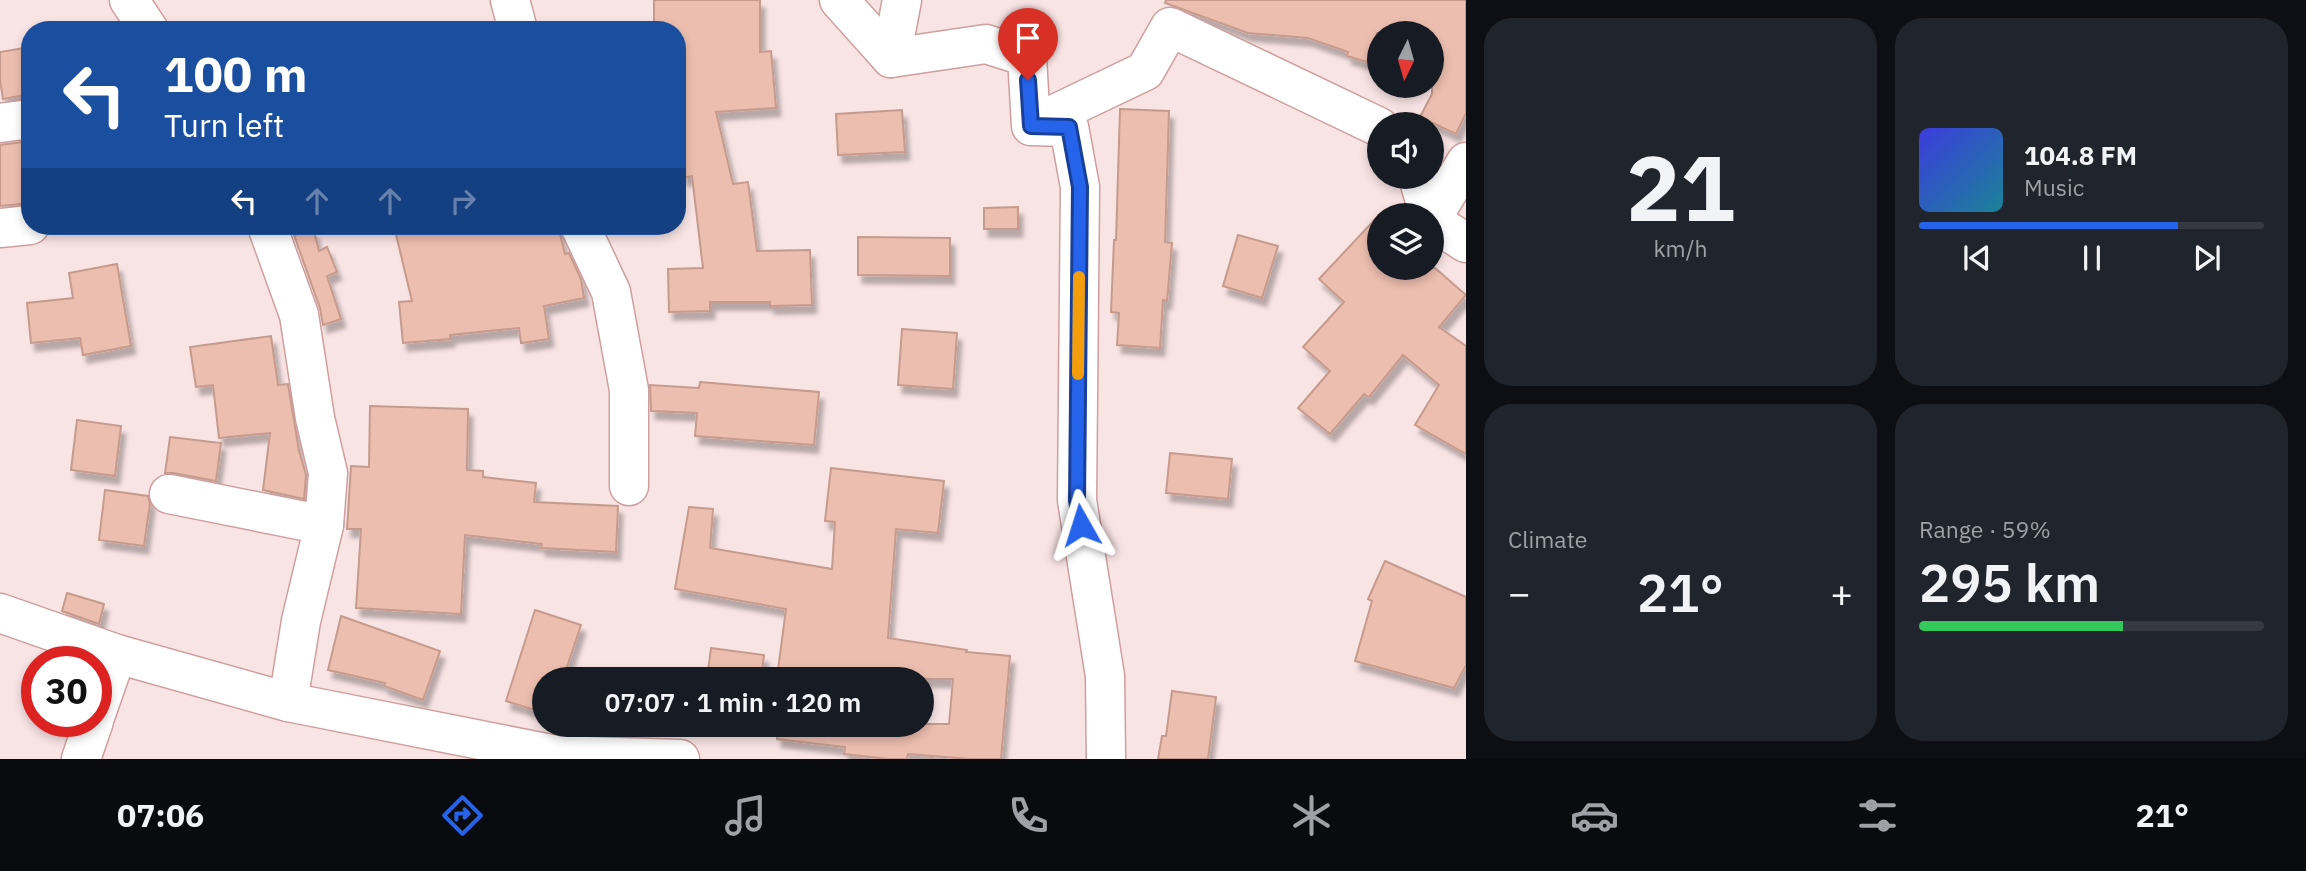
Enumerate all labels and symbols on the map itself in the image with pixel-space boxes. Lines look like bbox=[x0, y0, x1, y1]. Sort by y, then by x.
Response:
pin bbox=[998, 8, 1058, 80]
north arrow bbox=[1367, 21, 1444, 98]
position arrow bbox=[1044, 488, 1118, 562]
speed limit sign: 30 bbox=[21, 646, 112, 737]

